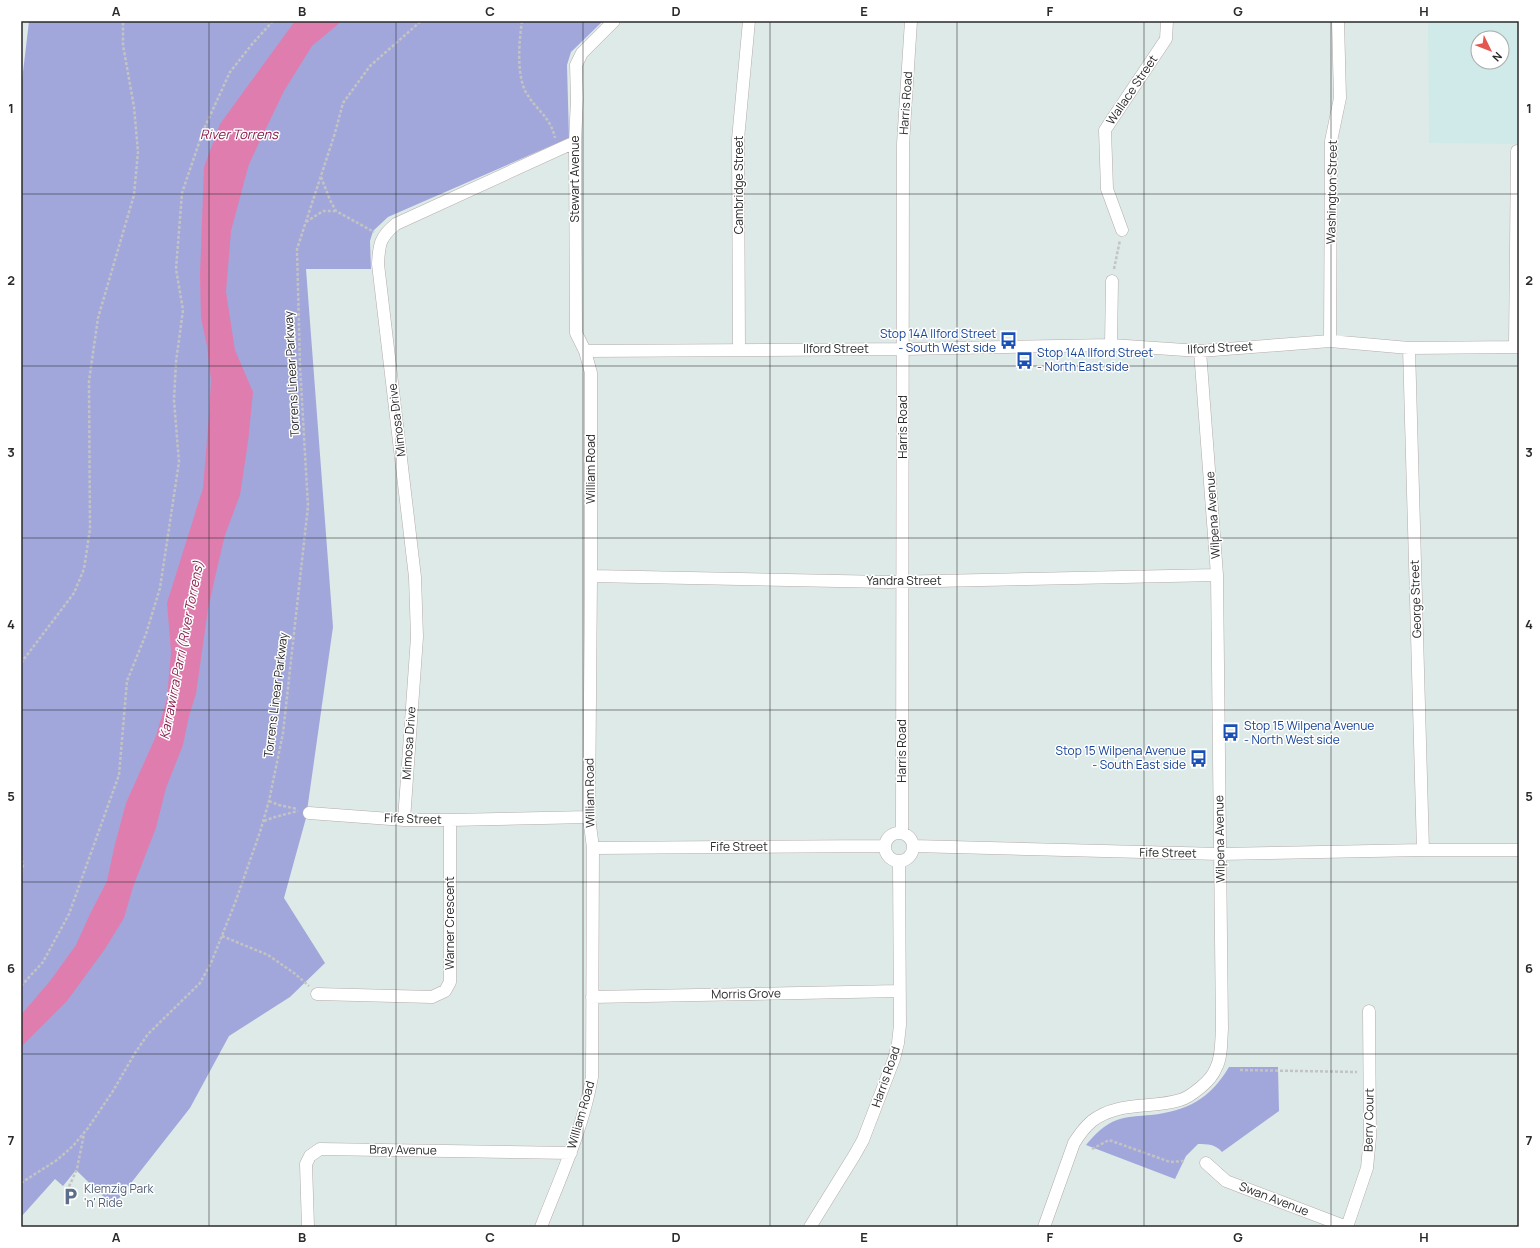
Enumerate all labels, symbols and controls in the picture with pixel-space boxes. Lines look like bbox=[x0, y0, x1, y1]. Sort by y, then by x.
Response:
text: A bbox=[112, 2, 121, 20]
text: B bbox=[298, 2, 306, 20]
text: C bbox=[485, 2, 495, 20]
text: D bbox=[671, 2, 681, 20]
text: E bbox=[860, 2, 868, 20]
text: F bbox=[1047, 2, 1054, 20]
text: G bbox=[1233, 2, 1243, 20]
text: H bbox=[1419, 2, 1429, 20]
north arrow bbox=[1470, 30, 1510, 70]
text: N bbox=[1489, 49, 1506, 65]
street label: Wallace Street bbox=[1102, 51, 1161, 128]
street label: Harris Road bbox=[895, 71, 916, 135]
text: 1 bbox=[8, 99, 14, 117]
text: 1 bbox=[1526, 99, 1532, 117]
water label: River Torrens bbox=[200, 125, 279, 143]
street label: Stewart Avenue bbox=[566, 136, 583, 222]
street label: Cambridge Street bbox=[730, 136, 747, 234]
street label: Washington Street bbox=[1322, 140, 1341, 244]
text: 2 bbox=[7, 271, 15, 289]
text: 2 bbox=[1525, 271, 1533, 289]
street label: Torrens Linear Parkway bbox=[280, 310, 303, 437]
place label: Stop 14A Ilford Street - South West side bbox=[880, 325, 996, 356]
bus stop icon: Stop 14A Ilford Street - South West side bbox=[999, 331, 1019, 351]
street label: Ilford Street bbox=[1187, 337, 1253, 358]
street label: Ilford Street bbox=[803, 340, 869, 357]
place label: Stop 14A Ilford Street - North East side bbox=[1037, 344, 1153, 375]
bus stop icon: Stop 14A Ilford Street - North East side bbox=[1014, 350, 1034, 370]
street label: Mimosa Drive bbox=[384, 383, 409, 458]
street label: Harris Road bbox=[894, 395, 911, 459]
street label: William Road bbox=[582, 434, 599, 504]
text: 3 bbox=[7, 443, 15, 461]
text: 3 bbox=[1525, 443, 1533, 461]
street label: Wilpena Avenue bbox=[1201, 471, 1224, 559]
water label: Karrawirra Parri (River Torrens) bbox=[155, 559, 207, 741]
street label: George Street bbox=[1406, 559, 1425, 639]
street label: Yandra Street bbox=[867, 572, 942, 589]
text: 4 bbox=[7, 615, 15, 633]
text: 4 bbox=[1525, 615, 1533, 633]
street label: Torrens Linear Parkway bbox=[259, 631, 292, 759]
street label: Mimosa Drive bbox=[397, 706, 420, 780]
place label: Stop 15 Wilpena Avenue - North West side bbox=[1244, 717, 1374, 748]
street label: Harris Road bbox=[893, 719, 910, 783]
bus stop icon: Stop 15 Wilpena Avenue - North West side bbox=[1221, 723, 1241, 743]
place label: Stop 15 Wilpena Avenue - South East side bbox=[1056, 742, 1186, 773]
bus stop icon: Stop 15 Wilpena Avenue - South East side bbox=[1189, 748, 1209, 768]
street label: William Road bbox=[580, 758, 599, 828]
text: 5 bbox=[7, 787, 15, 805]
text: 5 bbox=[1525, 787, 1533, 805]
street label: Wilpena Avenue bbox=[1210, 795, 1229, 883]
street label: Fife Street bbox=[384, 809, 442, 828]
street label: Fife Street bbox=[710, 838, 768, 855]
street label: Fife Street bbox=[1139, 843, 1197, 862]
street label: Warner Crescent bbox=[441, 876, 458, 970]
text: 6 bbox=[7, 959, 15, 977]
text: 6 bbox=[1525, 959, 1533, 977]
street label: Morris Grove bbox=[711, 984, 781, 1003]
street label: Harris Road bbox=[867, 1044, 904, 1110]
street label: William Road bbox=[563, 1079, 598, 1151]
street label: Berry Court bbox=[1359, 1088, 1378, 1152]
text: 7 bbox=[8, 1131, 15, 1149]
text: 7 bbox=[1526, 1131, 1533, 1149]
street label: Bray Avenue bbox=[369, 1140, 437, 1159]
street label: Swan Avenue bbox=[1237, 1177, 1312, 1220]
place label: Klemzig Park 'n' Ride bbox=[84, 1180, 155, 1211]
parking icon: Klemzig Park 'n' Ride bbox=[61, 1186, 81, 1206]
text: A bbox=[112, 1228, 121, 1246]
text: B bbox=[298, 1228, 306, 1246]
text: C bbox=[485, 1228, 495, 1246]
text: D bbox=[671, 1228, 681, 1246]
text: E bbox=[860, 1228, 868, 1246]
text: F bbox=[1047, 1228, 1054, 1246]
text: G bbox=[1233, 1228, 1243, 1246]
text: H bbox=[1419, 1228, 1429, 1246]

